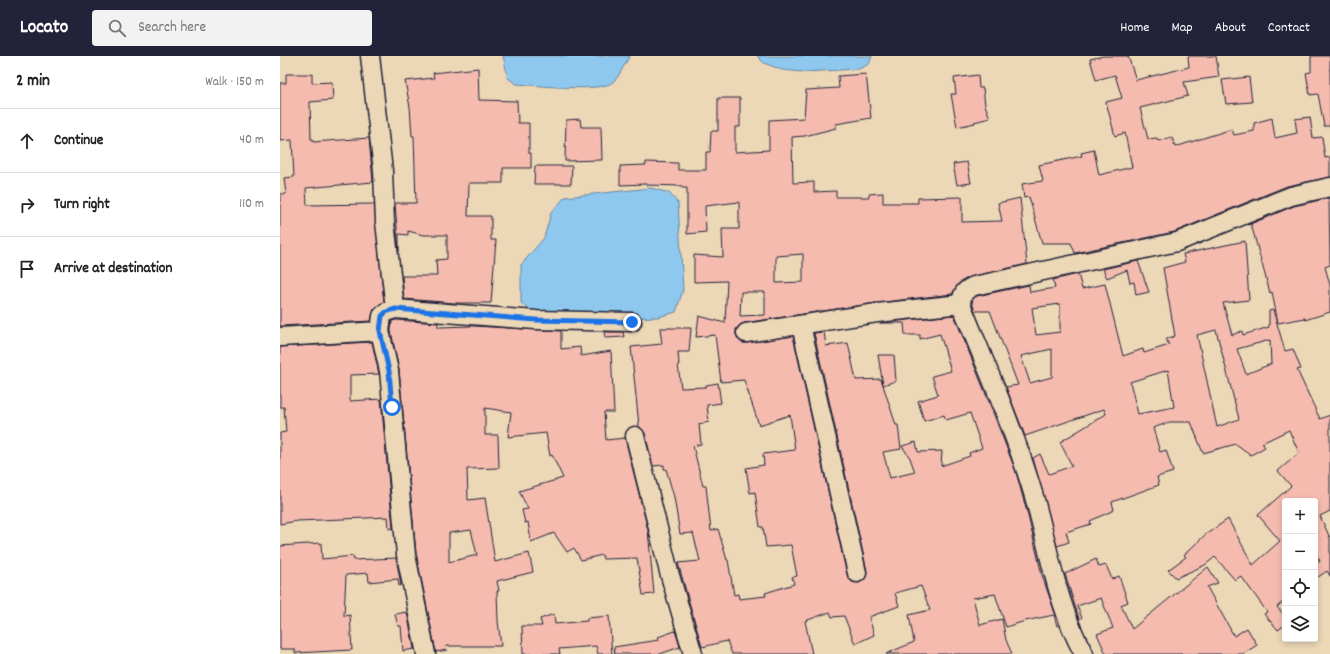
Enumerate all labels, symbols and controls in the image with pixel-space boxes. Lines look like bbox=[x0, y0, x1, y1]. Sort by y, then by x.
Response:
search box bbox=[92, 10, 372, 46]
text: Locato bbox=[20, 15, 68, 42]
icon: search bbox=[106, 17, 128, 39]
text: Search here bbox=[138, 17, 206, 39]
text: Home bbox=[1120, 18, 1149, 38]
text: Map bbox=[1171, 18, 1193, 38]
text: About bbox=[1215, 18, 1246, 38]
text: Contact bbox=[1268, 18, 1310, 38]
text: 2 min bbox=[16, 70, 50, 94]
text: Walk · 150 m bbox=[205, 73, 264, 92]
icon: ahead bbox=[16, 130, 38, 152]
text: Continue bbox=[54, 130, 103, 152]
text: 40 m bbox=[240, 131, 264, 150]
icon: right bbox=[16, 194, 38, 216]
text: Turn right bbox=[54, 194, 110, 216]
text: 110 m bbox=[239, 195, 264, 214]
icon: arrive bbox=[16, 258, 38, 280]
text: Arrive at destination bbox=[54, 258, 172, 280]
route end bbox=[623, 313, 641, 331]
route start bbox=[383, 398, 401, 416]
map controls bbox=[1282, 498, 1318, 642]
button: + bbox=[1282, 498, 1318, 534]
button: − bbox=[1282, 534, 1318, 570]
button: locate bbox=[1282, 570, 1318, 606]
button: layers bbox=[1282, 606, 1318, 642]

